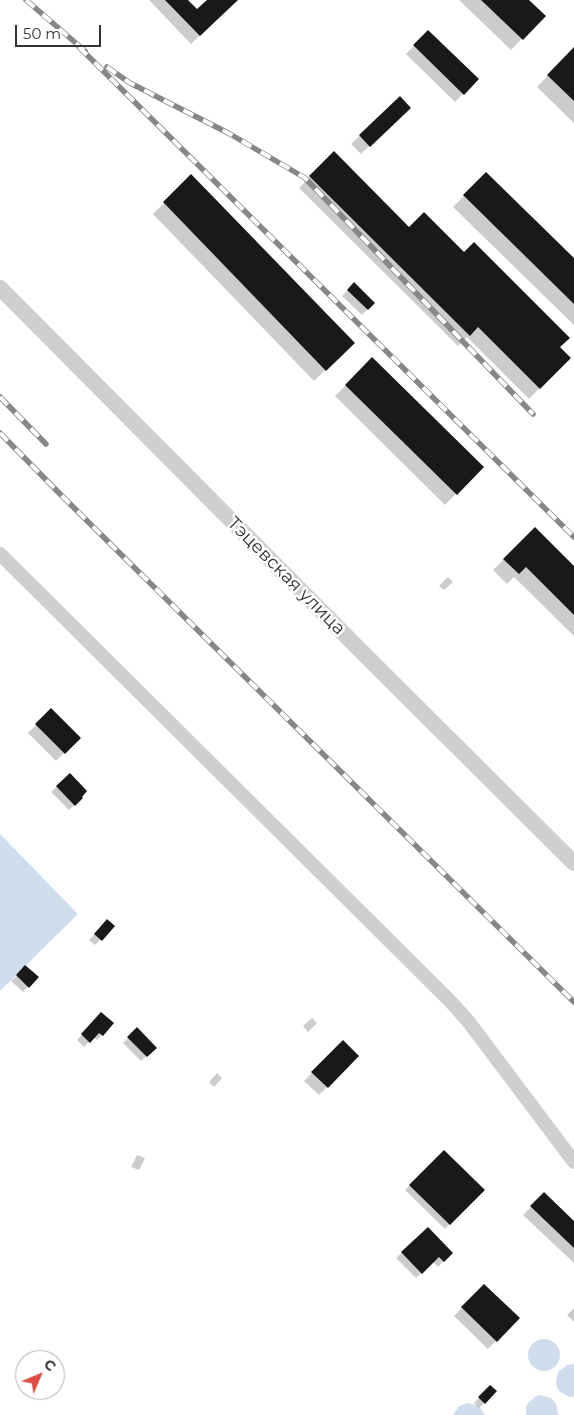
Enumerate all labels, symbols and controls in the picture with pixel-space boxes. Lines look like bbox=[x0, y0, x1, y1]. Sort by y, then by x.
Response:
scale bar bbox=[18, 15, 104, 47]
text: 50 m bbox=[23, 24, 61, 43]
street label: Тэцевская улица bbox=[223, 513, 349, 639]
north arrow bbox=[15, 1350, 65, 1400]
text: С bbox=[40, 1355, 60, 1375]

